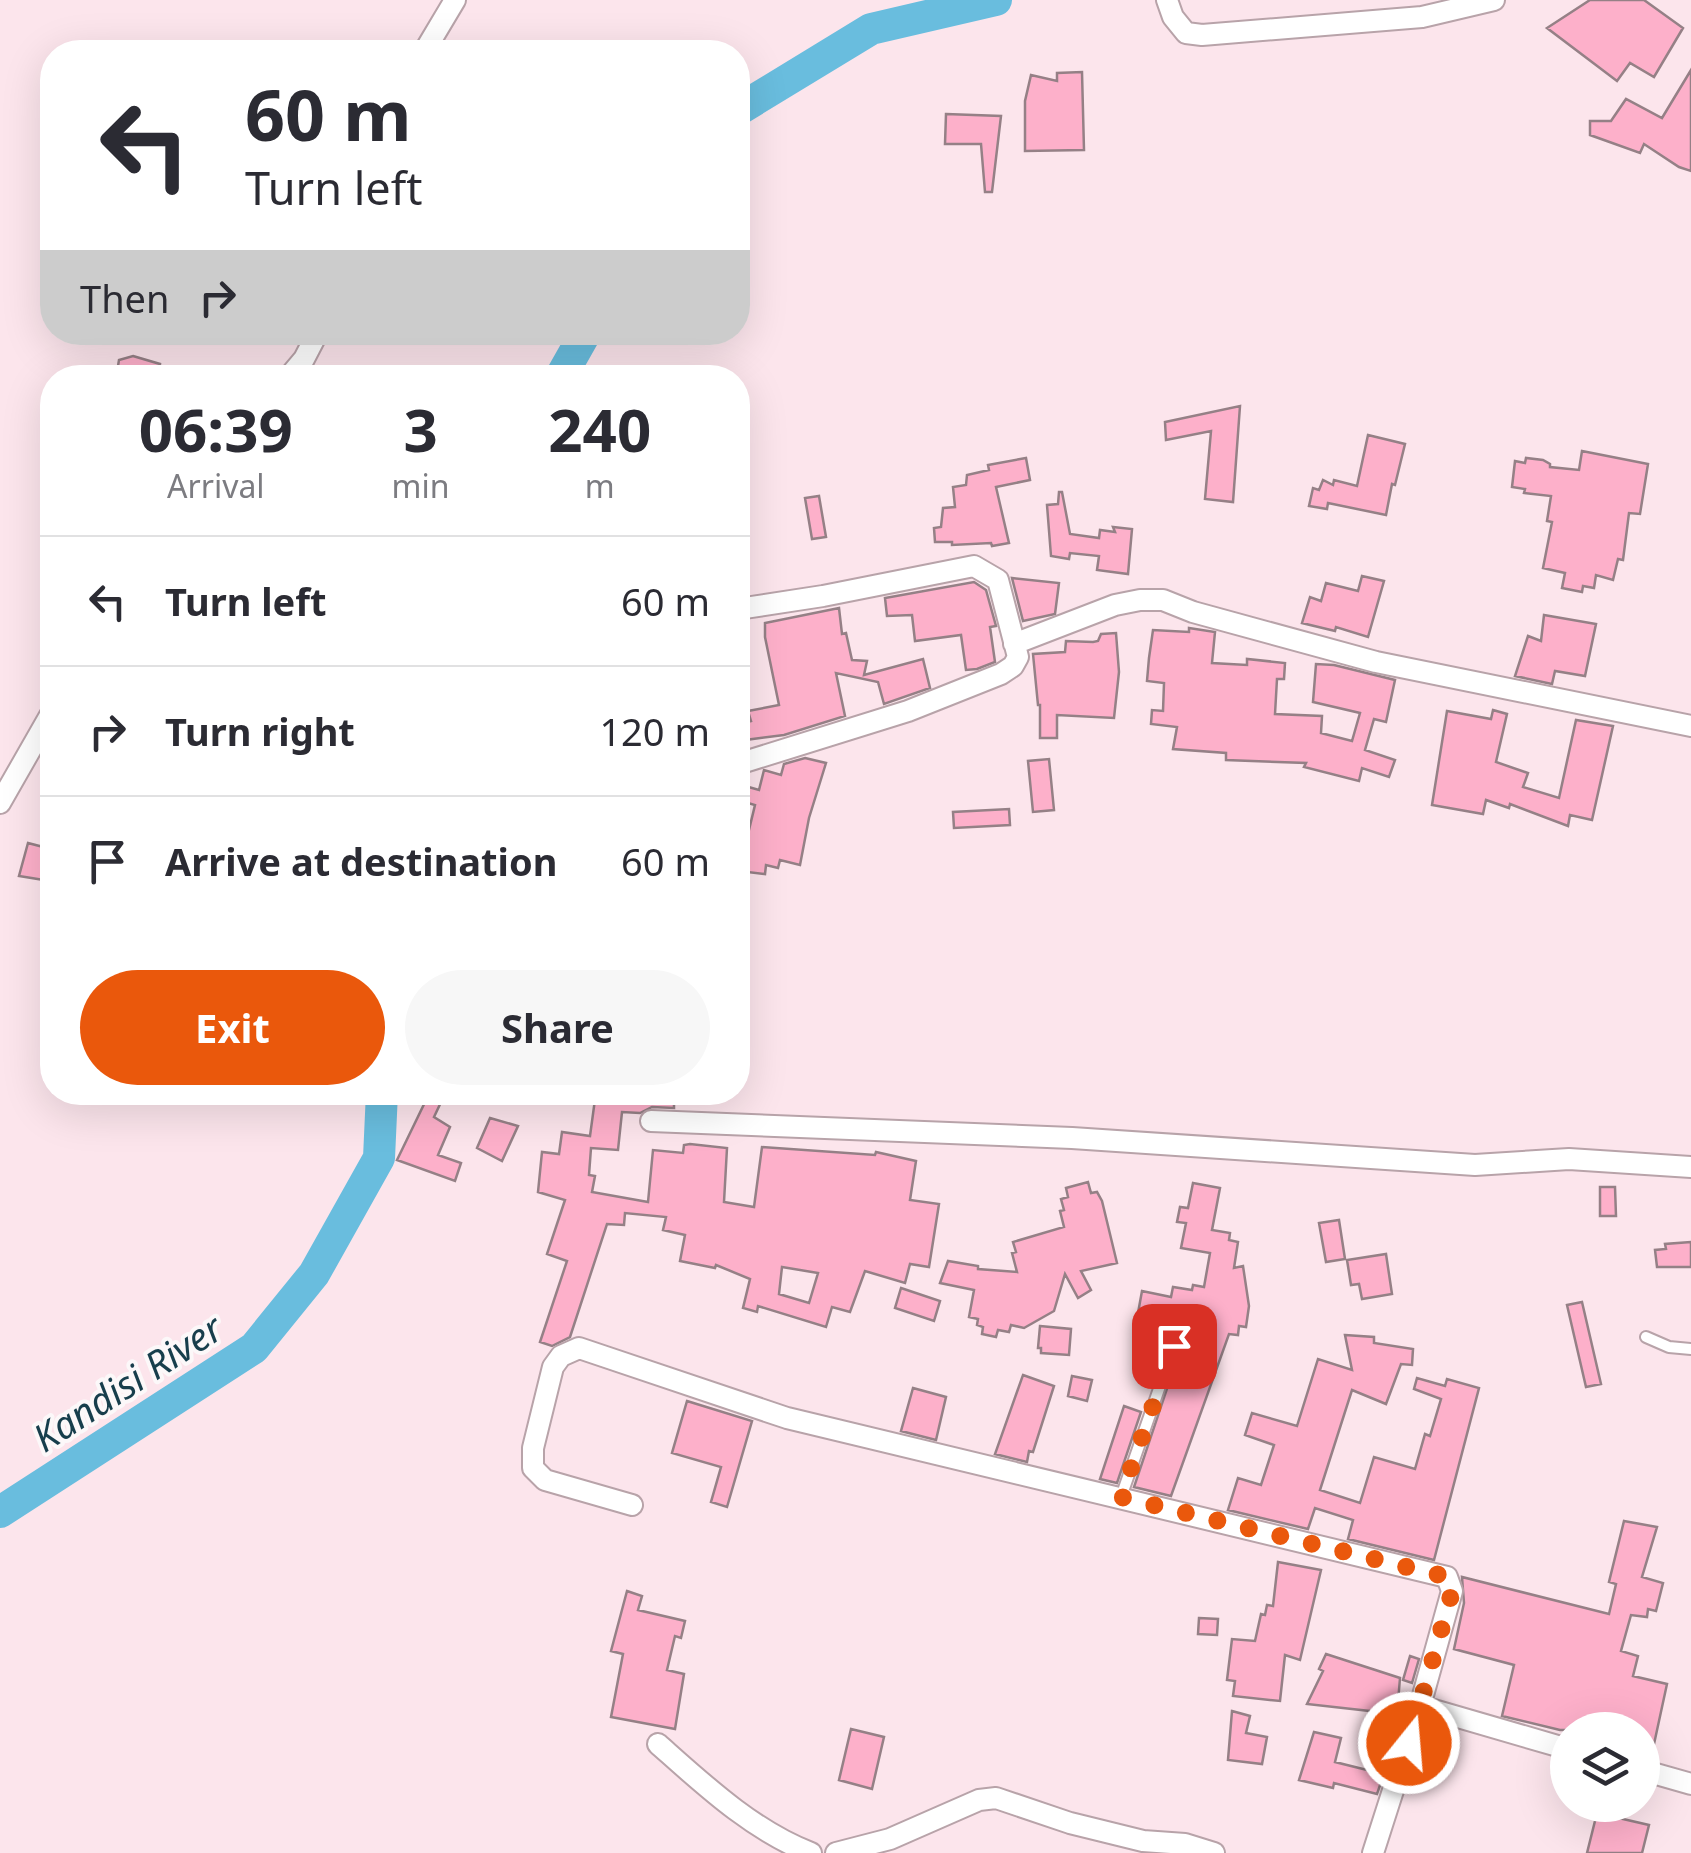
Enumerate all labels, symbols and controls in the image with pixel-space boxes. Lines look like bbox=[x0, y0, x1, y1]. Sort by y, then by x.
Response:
text: 60 m bbox=[245, 66, 412, 162]
icon: left bbox=[80, 80, 210, 210]
text: Turn left bbox=[245, 157, 422, 218]
icon: right bbox=[190, 270, 245, 325]
text: Then bbox=[80, 272, 170, 324]
text: 06:39 bbox=[139, 388, 293, 470]
text: 3 bbox=[403, 388, 438, 470]
text: 240 bbox=[548, 388, 651, 470]
text: Arrival bbox=[167, 464, 265, 507]
text: min bbox=[392, 464, 450, 507]
text: m bbox=[585, 464, 615, 507]
icon: left bbox=[80, 574, 135, 629]
text: Turn left bbox=[165, 575, 327, 627]
text: 60 m bbox=[621, 575, 710, 627]
icon: right bbox=[80, 704, 135, 759]
text: Turn right bbox=[165, 705, 355, 757]
text: 120 m bbox=[599, 705, 710, 757]
icon: arrive bbox=[80, 834, 135, 889]
text: Arrive at destination bbox=[165, 835, 557, 887]
text: 60 m bbox=[621, 835, 710, 887]
button: Exit bbox=[80, 970, 385, 1085]
button: Share bbox=[405, 970, 710, 1085]
water label: Kandisi River bbox=[22, 1300, 233, 1463]
pin bbox=[1132, 1304, 1217, 1389]
icon: arrive bbox=[1147, 1319, 1202, 1374]
position arrow bbox=[1357, 1691, 1461, 1795]
map controls bbox=[1550, 1712, 1660, 1822]
button: layers bbox=[1550, 1712, 1660, 1822]

